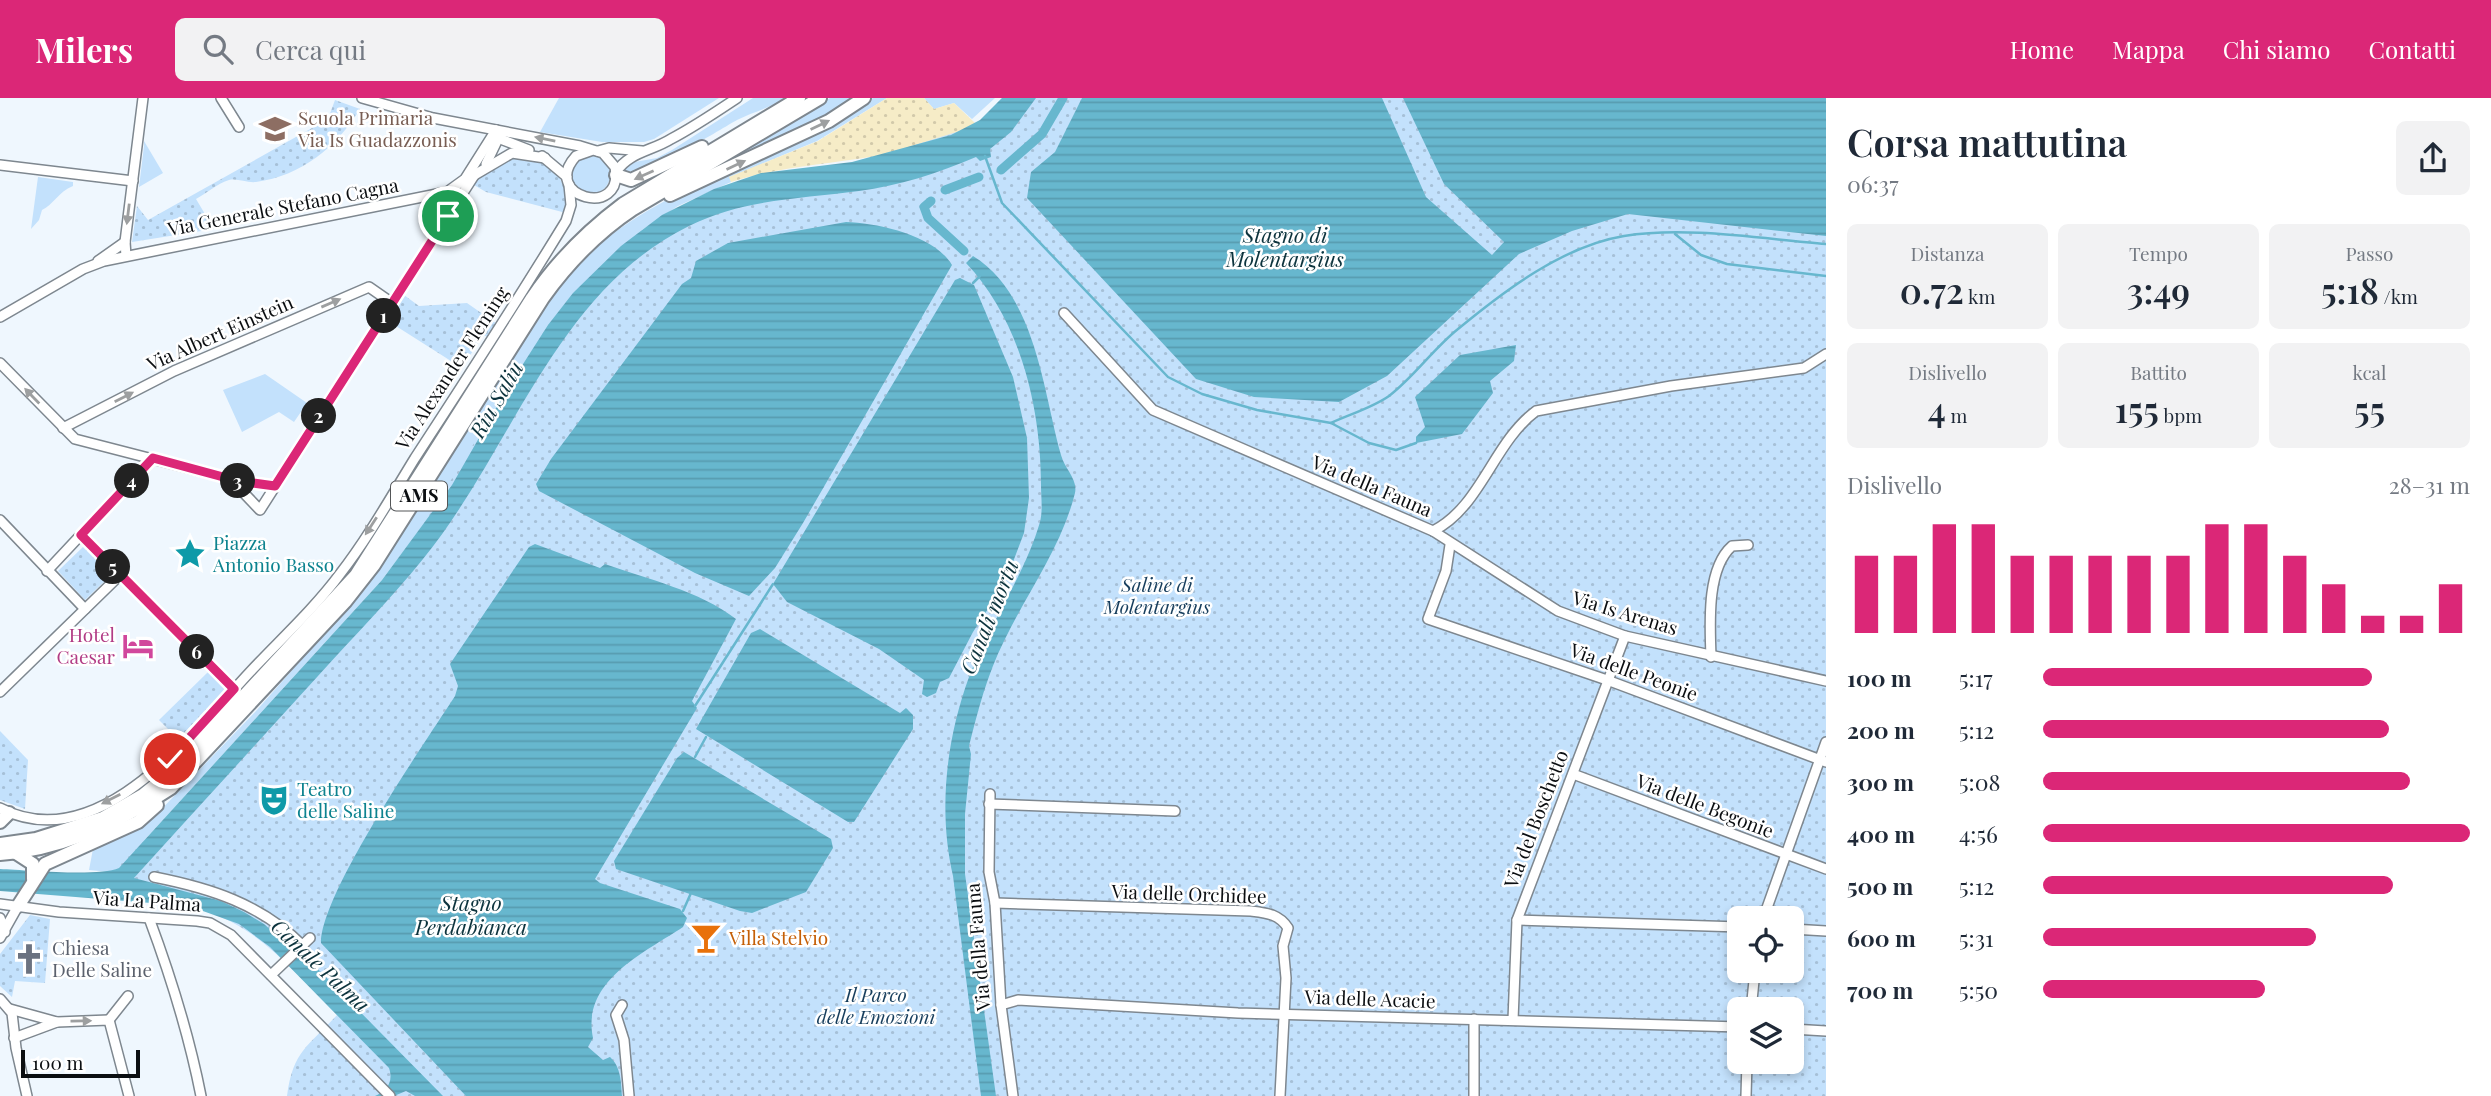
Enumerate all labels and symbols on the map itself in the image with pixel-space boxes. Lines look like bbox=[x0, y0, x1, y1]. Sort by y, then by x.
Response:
place label: Scuola Primaria Via Is Guadazzonis bbox=[297, 104, 457, 152]
school or university icon: Scuola Primaria Via Is Guadazzonis bbox=[258, 112, 292, 146]
one-way arrow bbox=[810, 119, 830, 130]
one-way arrow bbox=[534, 133, 556, 144]
one-way arrow bbox=[725, 159, 746, 170]
one-way arrow bbox=[633, 170, 654, 181]
street label: Via Generale Stefano Cagna bbox=[164, 171, 401, 241]
pin bbox=[418, 186, 478, 246]
one-way arrow bbox=[123, 204, 134, 226]
water label: Stagno di Molentargius bbox=[1225, 220, 1344, 272]
street label: Via Alexander Fleming bbox=[388, 281, 514, 455]
street label: Via Albert Einstein bbox=[141, 288, 298, 376]
one-way arrow bbox=[321, 298, 342, 309]
pin: 1 bbox=[366, 298, 402, 333]
water label: Riu Saliu bbox=[462, 356, 528, 443]
one-way arrow bbox=[23, 387, 40, 404]
one-way arrow bbox=[114, 391, 134, 402]
pin: 2 bbox=[302, 398, 336, 434]
street label: Via della Fauna bbox=[1307, 448, 1437, 522]
pin: 4 bbox=[114, 464, 150, 498]
pin: 3 bbox=[220, 464, 256, 498]
road number: AMS bbox=[391, 482, 447, 510]
one-way arrow bbox=[365, 517, 378, 536]
place label: Piazza Antonio Basso bbox=[212, 529, 334, 577]
place icon: Piazza Antonio Basso bbox=[173, 537, 207, 571]
pin: 5 bbox=[96, 550, 130, 584]
water label: Canali mortu bbox=[953, 555, 1024, 678]
park label: Saline di Molentargius bbox=[1103, 571, 1210, 619]
street label: Via Is Arenas bbox=[1568, 583, 1681, 640]
place label: Hotel Caesar bbox=[56, 621, 116, 669]
hotel icon: Hotel Caesar bbox=[121, 629, 155, 663]
pin: 6 bbox=[180, 634, 214, 670]
street label: Via delle Peonie bbox=[1566, 636, 1702, 706]
pin bbox=[140, 729, 200, 789]
street label: Via del Boschetto bbox=[1496, 746, 1573, 892]
street label: Via delle Begonie bbox=[1632, 767, 1778, 843]
place label: Teatro delle Saline bbox=[297, 775, 394, 823]
theatre icon: Teatro delle Saline bbox=[257, 783, 291, 817]
one-way arrow bbox=[101, 793, 121, 805]
street label: Via delle Orchidee bbox=[1110, 877, 1267, 909]
street label: Via della Fauna bbox=[958, 882, 996, 1013]
street label: Via La Palma bbox=[91, 883, 203, 917]
water label: Stagno Perdabianca bbox=[414, 888, 527, 940]
water label: Canale Palma bbox=[266, 912, 377, 1018]
bar icon: Villa Stelvio bbox=[689, 921, 723, 955]
place label: Villa Stelvio bbox=[728, 924, 828, 950]
place label: Chiesa Delle Saline bbox=[52, 934, 152, 982]
church icon: Chiesa Delle Saline bbox=[12, 942, 46, 976]
park label: Il Parco delle Emozioni bbox=[817, 981, 936, 1029]
street label: Via delle Acacie bbox=[1303, 983, 1436, 1013]
one-way arrow bbox=[70, 1015, 92, 1027]
scale bar bbox=[21, 1047, 140, 1079]

